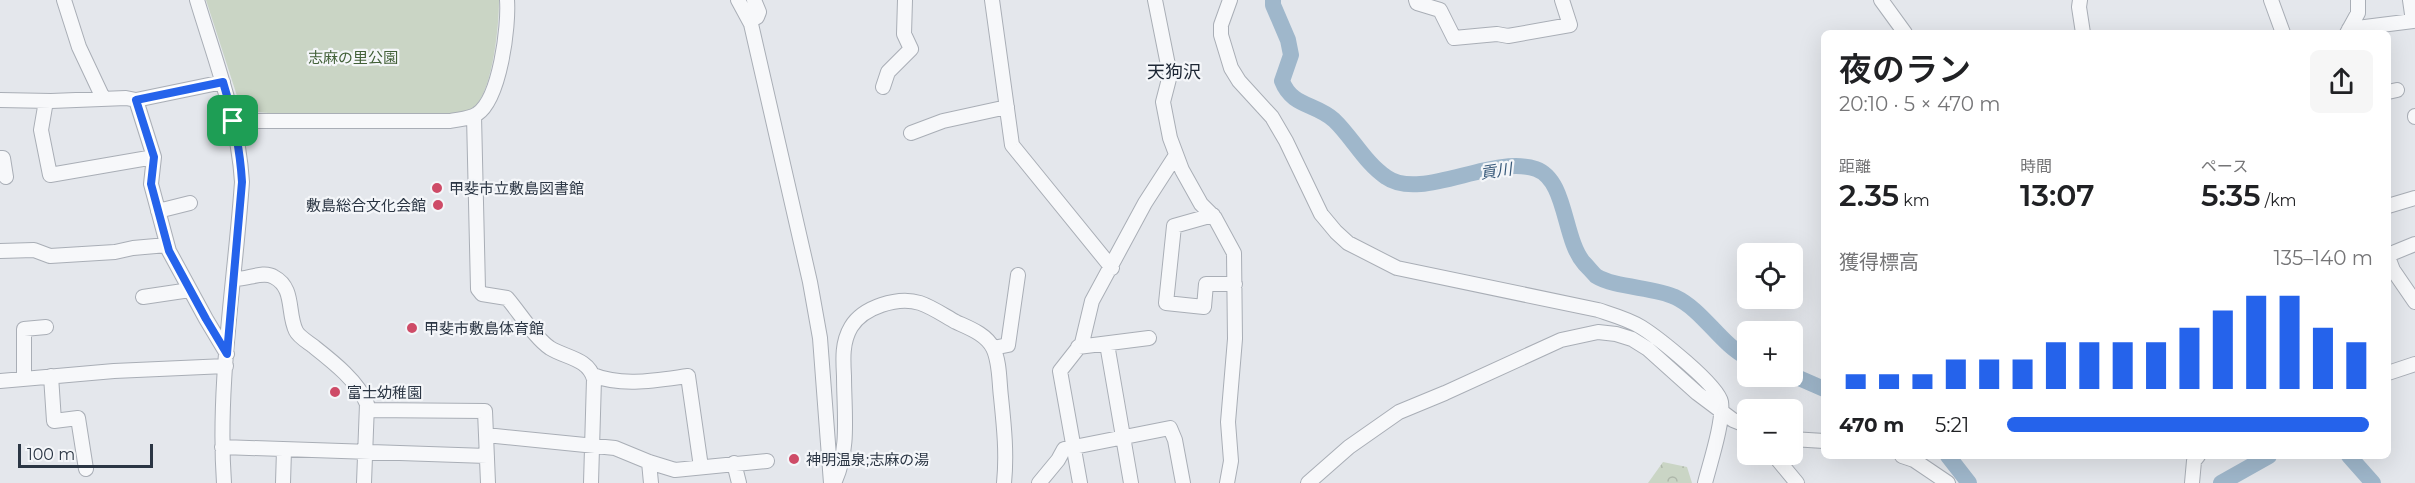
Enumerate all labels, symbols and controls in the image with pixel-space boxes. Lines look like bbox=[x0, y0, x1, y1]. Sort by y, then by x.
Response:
park label: 志麻の里公園 bbox=[308, 48, 398, 67]
text: 夜のラン bbox=[1839, 49, 1971, 89]
button: share bbox=[2310, 50, 2373, 113]
district label: 天狗沢 bbox=[1147, 61, 1201, 83]
text: 20:10 · 5 × 470 m bbox=[1839, 92, 2000, 116]
pin bbox=[207, 95, 258, 146]
icon: arrive bbox=[216, 104, 249, 137]
text: 距離 bbox=[1839, 157, 1871, 176]
text: 時間 bbox=[2020, 157, 2052, 176]
text: ペース bbox=[2201, 157, 2248, 176]
water label: 貢川 bbox=[1479, 159, 1515, 183]
text: 2.35 bbox=[1839, 177, 1899, 214]
text: 13:07 bbox=[2020, 177, 2094, 214]
text: 5:35 bbox=[2201, 177, 2261, 214]
place label: 甲斐市立敷島図書館 bbox=[449, 179, 584, 198]
marker: 甲斐市立敷島図書館 bbox=[430, 181, 444, 195]
text: km bbox=[1899, 191, 1930, 210]
text: /km bbox=[2261, 191, 2297, 210]
place label: 敷島総合文化会館 bbox=[306, 196, 426, 215]
marker: 敷島総合文化会館 bbox=[431, 198, 445, 212]
map controls bbox=[1737, 243, 1803, 465]
button: locate bbox=[1737, 243, 1803, 309]
text: 135–140 m bbox=[2274, 246, 2373, 270]
text: 獲得標高 bbox=[1839, 250, 1919, 274]
place label: 甲斐市敷島体育館 bbox=[424, 319, 544, 338]
marker: 甲斐市敷島体育館 bbox=[405, 321, 419, 335]
button: + bbox=[1737, 321, 1803, 387]
place label: 富士幼稚園 bbox=[347, 383, 422, 402]
marker: 富士幼稚園 bbox=[328, 385, 342, 399]
button: − bbox=[1737, 399, 1803, 465]
text: 470 m bbox=[1839, 413, 1904, 437]
text: 5:21 bbox=[1935, 413, 1969, 437]
scale bar bbox=[18, 441, 153, 468]
text: 100 m bbox=[27, 445, 75, 464]
place label: 神明温泉;志麻の湯 bbox=[806, 450, 929, 469]
marker: 神明温泉;志麻の湯 bbox=[787, 452, 801, 466]

